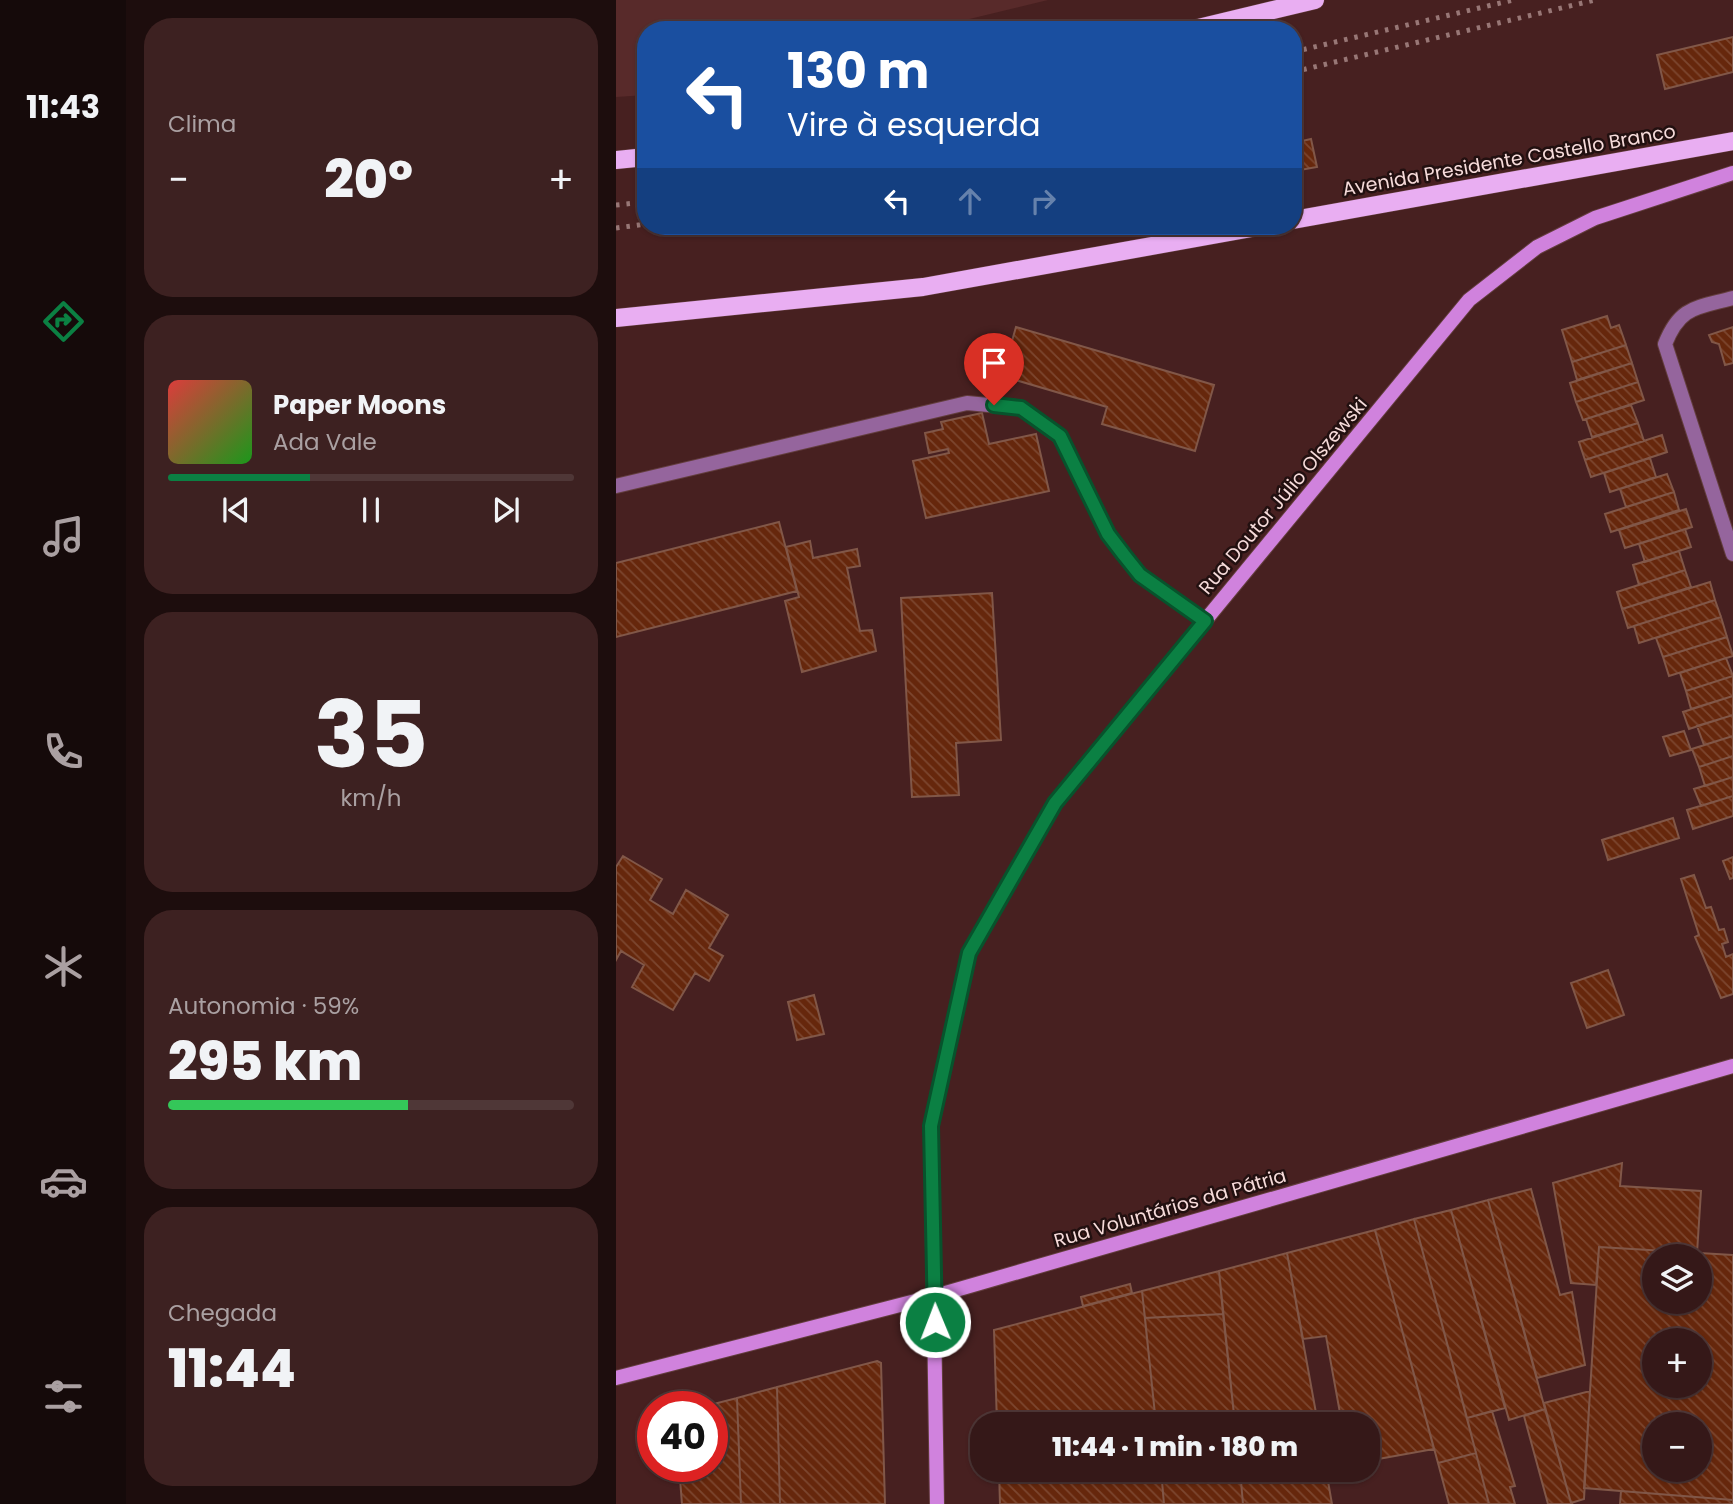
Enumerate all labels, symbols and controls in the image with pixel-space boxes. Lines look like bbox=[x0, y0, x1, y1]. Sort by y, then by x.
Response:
text: 130 m bbox=[787, 37, 929, 105]
icon: left bbox=[672, 49, 763, 140]
text: 11:43 bbox=[26, 84, 100, 129]
text: Vire à esquerda bbox=[787, 102, 1041, 147]
text: Clima bbox=[168, 108, 236, 140]
street label: Avenida Presidente Castello Branco bbox=[1340, 117, 1678, 203]
text: 20° bbox=[324, 143, 413, 216]
text: − bbox=[168, 153, 189, 206]
text: + bbox=[548, 153, 574, 206]
icon: left bbox=[878, 182, 916, 220]
icon: ahead bbox=[951, 182, 989, 220]
icon: right bbox=[1024, 182, 1062, 220]
icon: directions bbox=[39, 297, 88, 346]
pin bbox=[964, 333, 1024, 405]
icon: arrive bbox=[975, 344, 1013, 382]
text: Paper Moons bbox=[273, 387, 446, 423]
street label: Rua Doutor Júlio Olszewski bbox=[1193, 392, 1373, 600]
text: Ada Vale bbox=[273, 426, 377, 458]
icon: previous bbox=[217, 491, 255, 529]
icon: pause bbox=[352, 491, 390, 529]
icon: next bbox=[487, 491, 525, 529]
icon: music bbox=[39, 512, 88, 561]
text: 35 bbox=[314, 671, 428, 799]
icon: phone bbox=[39, 727, 88, 776]
text: km/h bbox=[340, 782, 402, 814]
icon: climate bbox=[39, 942, 88, 991]
text: Autonomia · 59% bbox=[168, 990, 359, 1022]
text: 295 km bbox=[168, 1025, 362, 1098]
icon: car bbox=[39, 1157, 88, 1206]
street label: Rua Voluntários da Pátria bbox=[1051, 1162, 1289, 1254]
map controls bbox=[1642, 1244, 1712, 1482]
button: layers bbox=[1642, 1244, 1712, 1314]
position arrow bbox=[898, 1285, 972, 1359]
text: Chegada bbox=[168, 1297, 277, 1329]
button: + bbox=[1642, 1328, 1712, 1398]
text: 11:44 bbox=[168, 1332, 296, 1405]
icon: filters bbox=[39, 1372, 88, 1421]
speed limit sign: 40 bbox=[637, 1391, 728, 1482]
button: − bbox=[1642, 1412, 1712, 1482]
text: 11:44 · 1 min · 180 m bbox=[1052, 1429, 1298, 1465]

